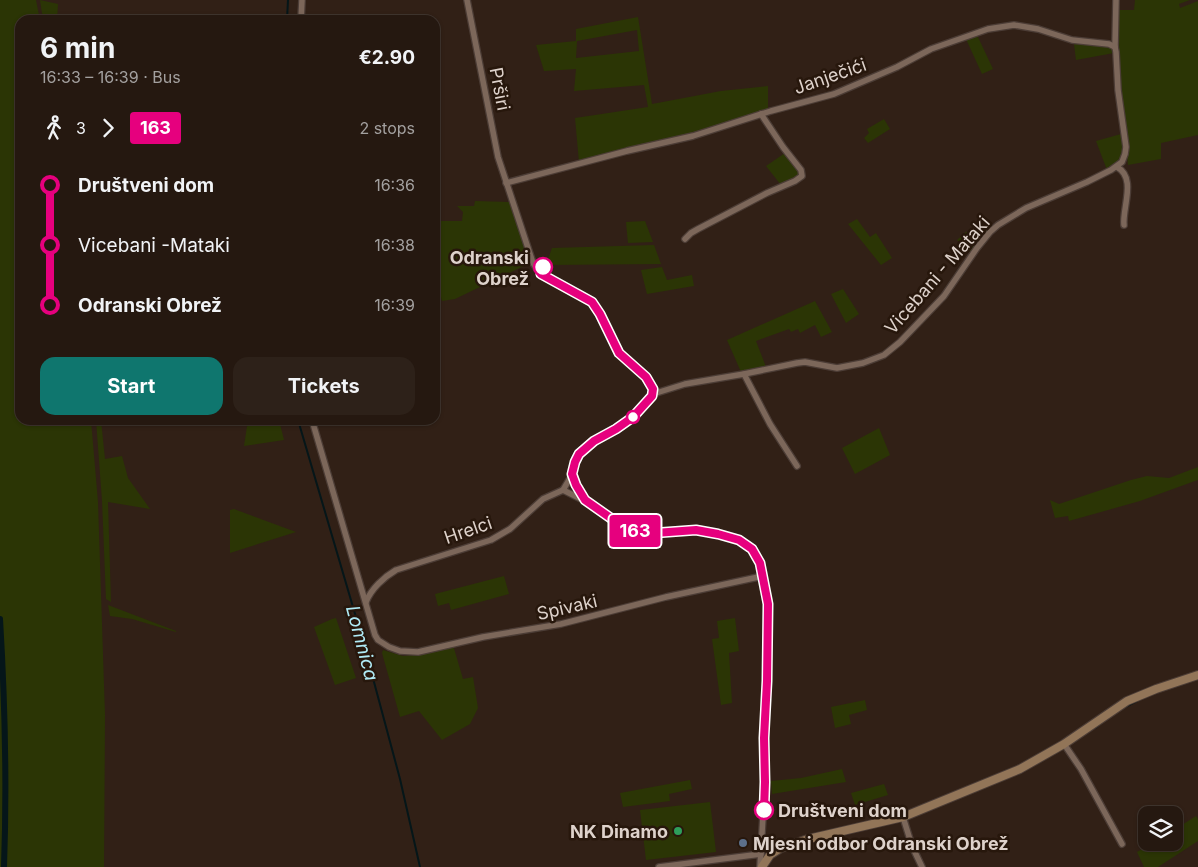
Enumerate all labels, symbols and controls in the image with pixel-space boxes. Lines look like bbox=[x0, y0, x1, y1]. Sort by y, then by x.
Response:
text: 6 min bbox=[40, 31, 115, 65]
text: €2.90 bbox=[359, 46, 415, 69]
street label: Janječići bbox=[791, 54, 869, 98]
street label: Prširi bbox=[486, 66, 514, 112]
text: 16:33 – 16:39 · Bus bbox=[40, 67, 181, 87]
icon: walk bbox=[40, 114, 68, 142]
icon: forward bbox=[94, 114, 122, 142]
text: 163 bbox=[140, 117, 171, 138]
text: 3 bbox=[76, 118, 86, 138]
text: 2 stops bbox=[359, 118, 415, 138]
text: Društveni dom bbox=[78, 174, 214, 197]
text: 16:36 bbox=[374, 175, 415, 195]
street label: Vicebani - Mataki bbox=[880, 212, 994, 338]
text: Vicebani -Mataki bbox=[78, 234, 230, 257]
text: 16:38 bbox=[374, 235, 415, 255]
place label: Odranski Obrež bbox=[450, 247, 529, 289]
marker: Odranski Obrež bbox=[533, 257, 553, 277]
text: Odranski Obrež bbox=[78, 294, 222, 317]
text: 16:39 bbox=[374, 295, 415, 315]
button: Start bbox=[40, 357, 223, 415]
button: Tickets bbox=[233, 357, 415, 415]
unlabelled marker bbox=[626, 410, 640, 424]
street label: Hrelci bbox=[441, 512, 495, 548]
line badge: 163 bbox=[606, 515, 664, 547]
text: 163 bbox=[619, 520, 651, 541]
street label: Spivaki bbox=[535, 590, 599, 624]
water label: Lomnica bbox=[341, 603, 383, 684]
marker: Društveni dom bbox=[754, 800, 774, 820]
place label: Društveni dom bbox=[778, 800, 907, 821]
map controls bbox=[1138, 806, 1183, 851]
button: layers bbox=[1138, 806, 1183, 851]
place label: NK Dinamo bbox=[570, 821, 668, 842]
marker: NK Dinamo bbox=[672, 825, 684, 837]
place label: Mjesni odbor Odranski Obrež bbox=[753, 833, 1009, 854]
marker: Mjesni odbor Odranski Obrež bbox=[737, 837, 749, 849]

